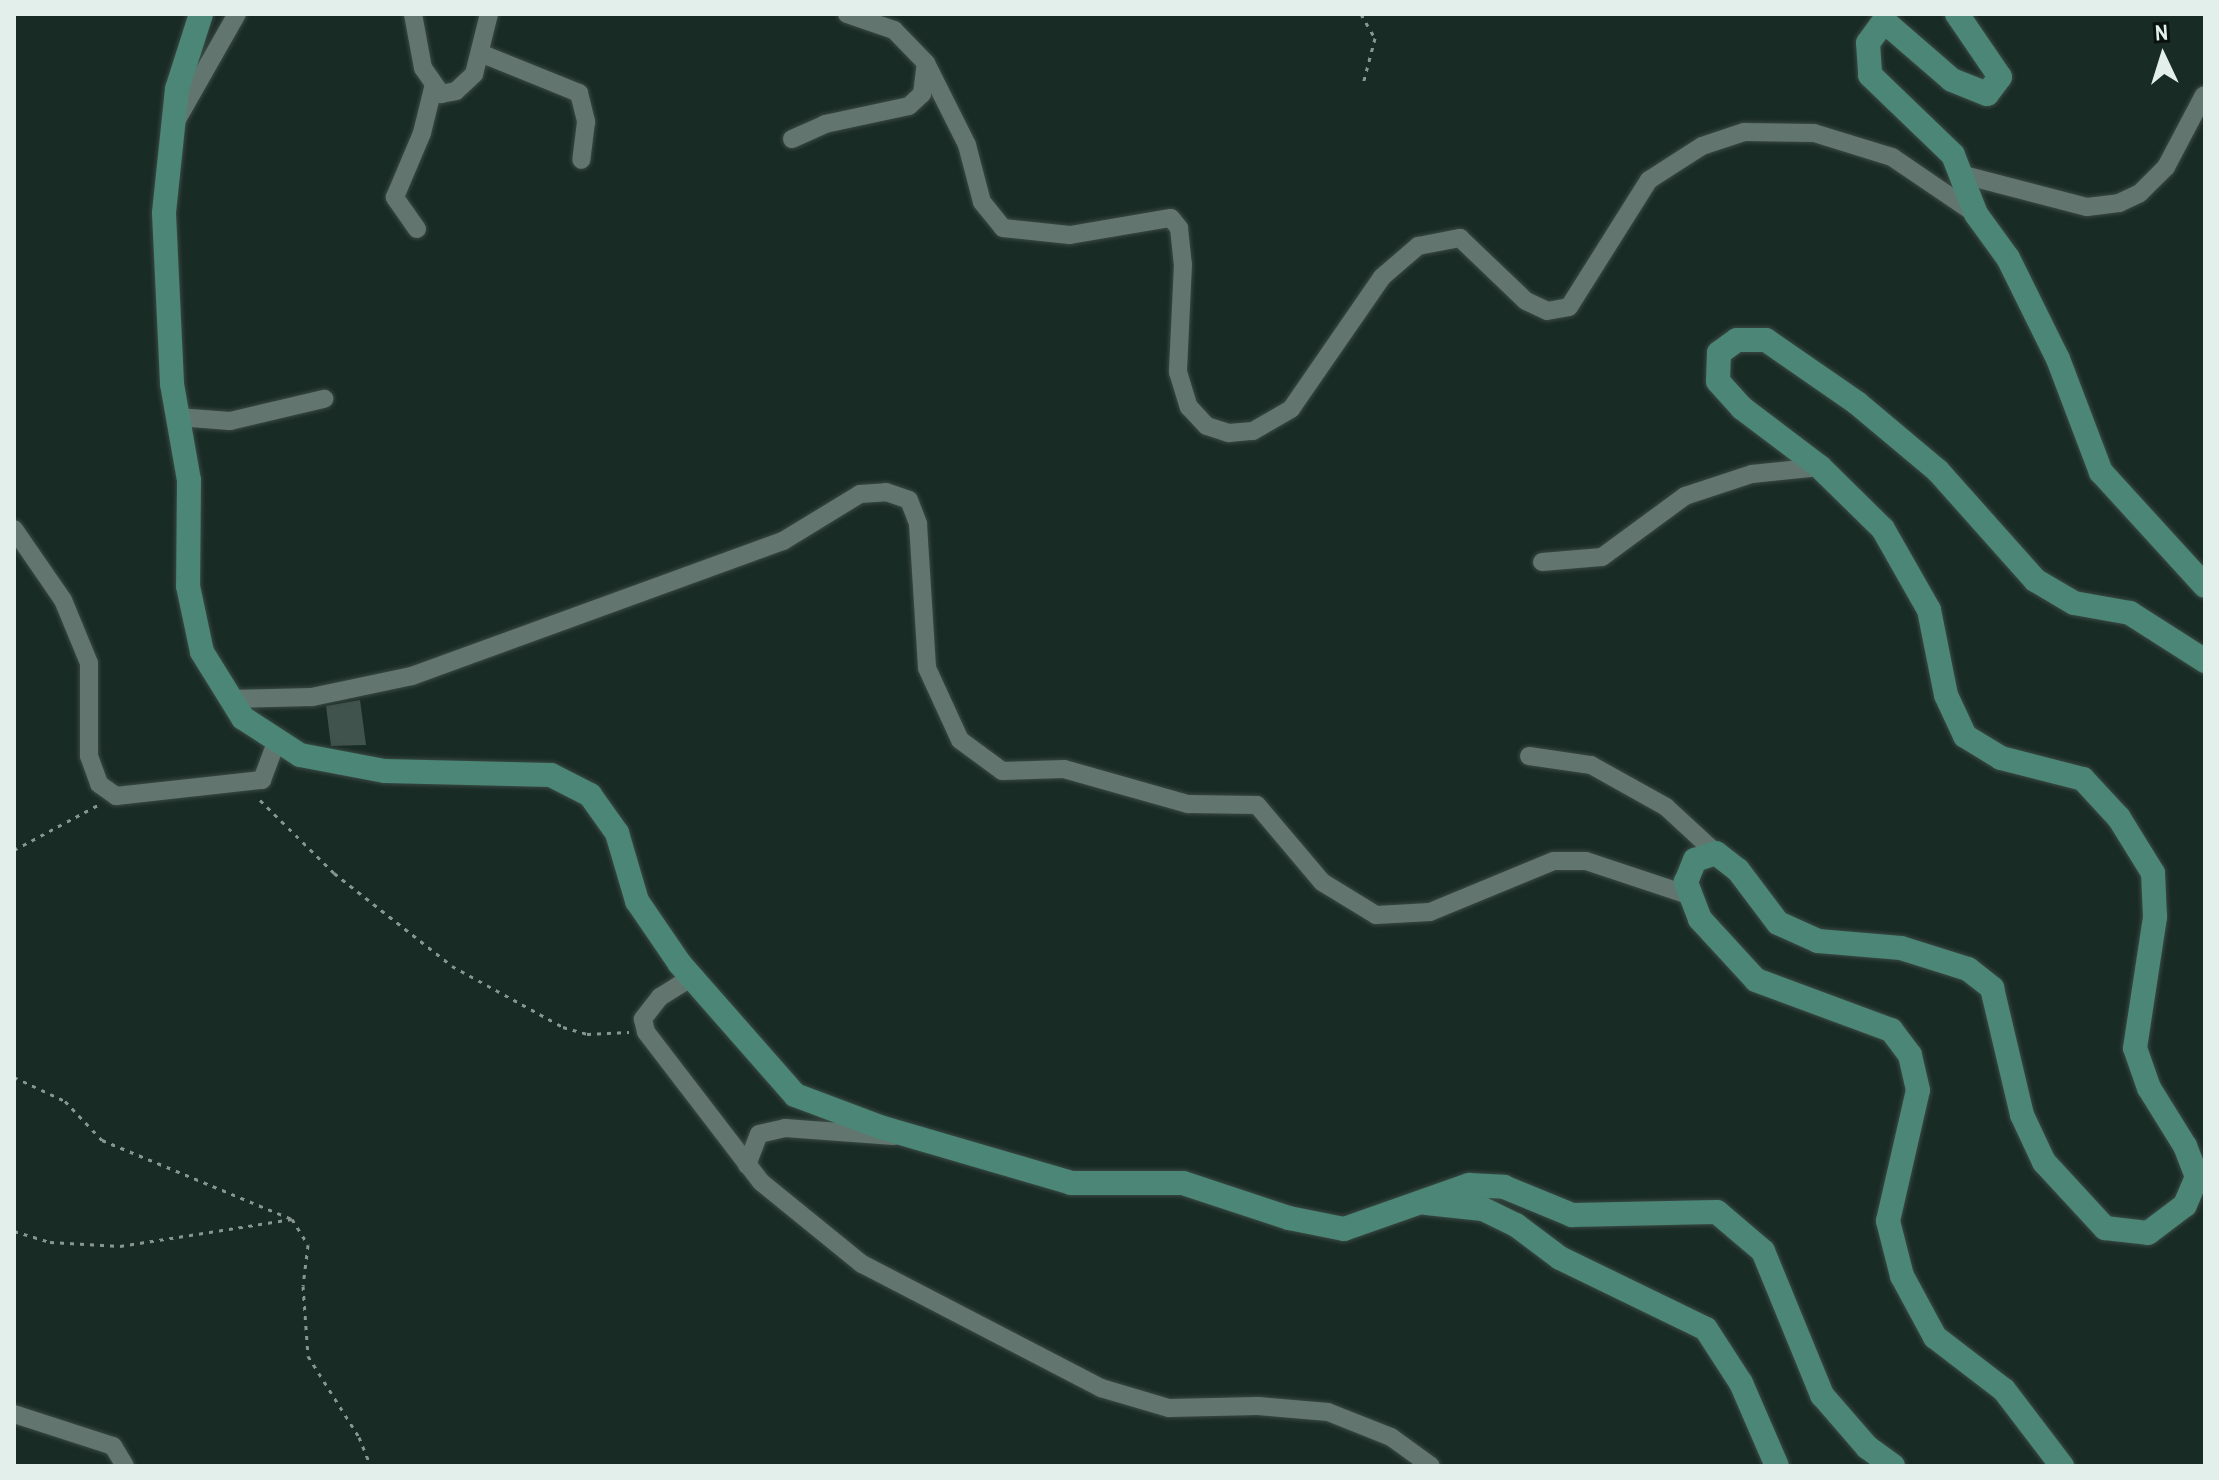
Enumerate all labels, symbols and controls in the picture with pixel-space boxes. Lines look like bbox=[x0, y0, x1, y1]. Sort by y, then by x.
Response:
north arrow bbox=[2123, 16, 2203, 96]
text: N bbox=[2154, 17, 2169, 47]

